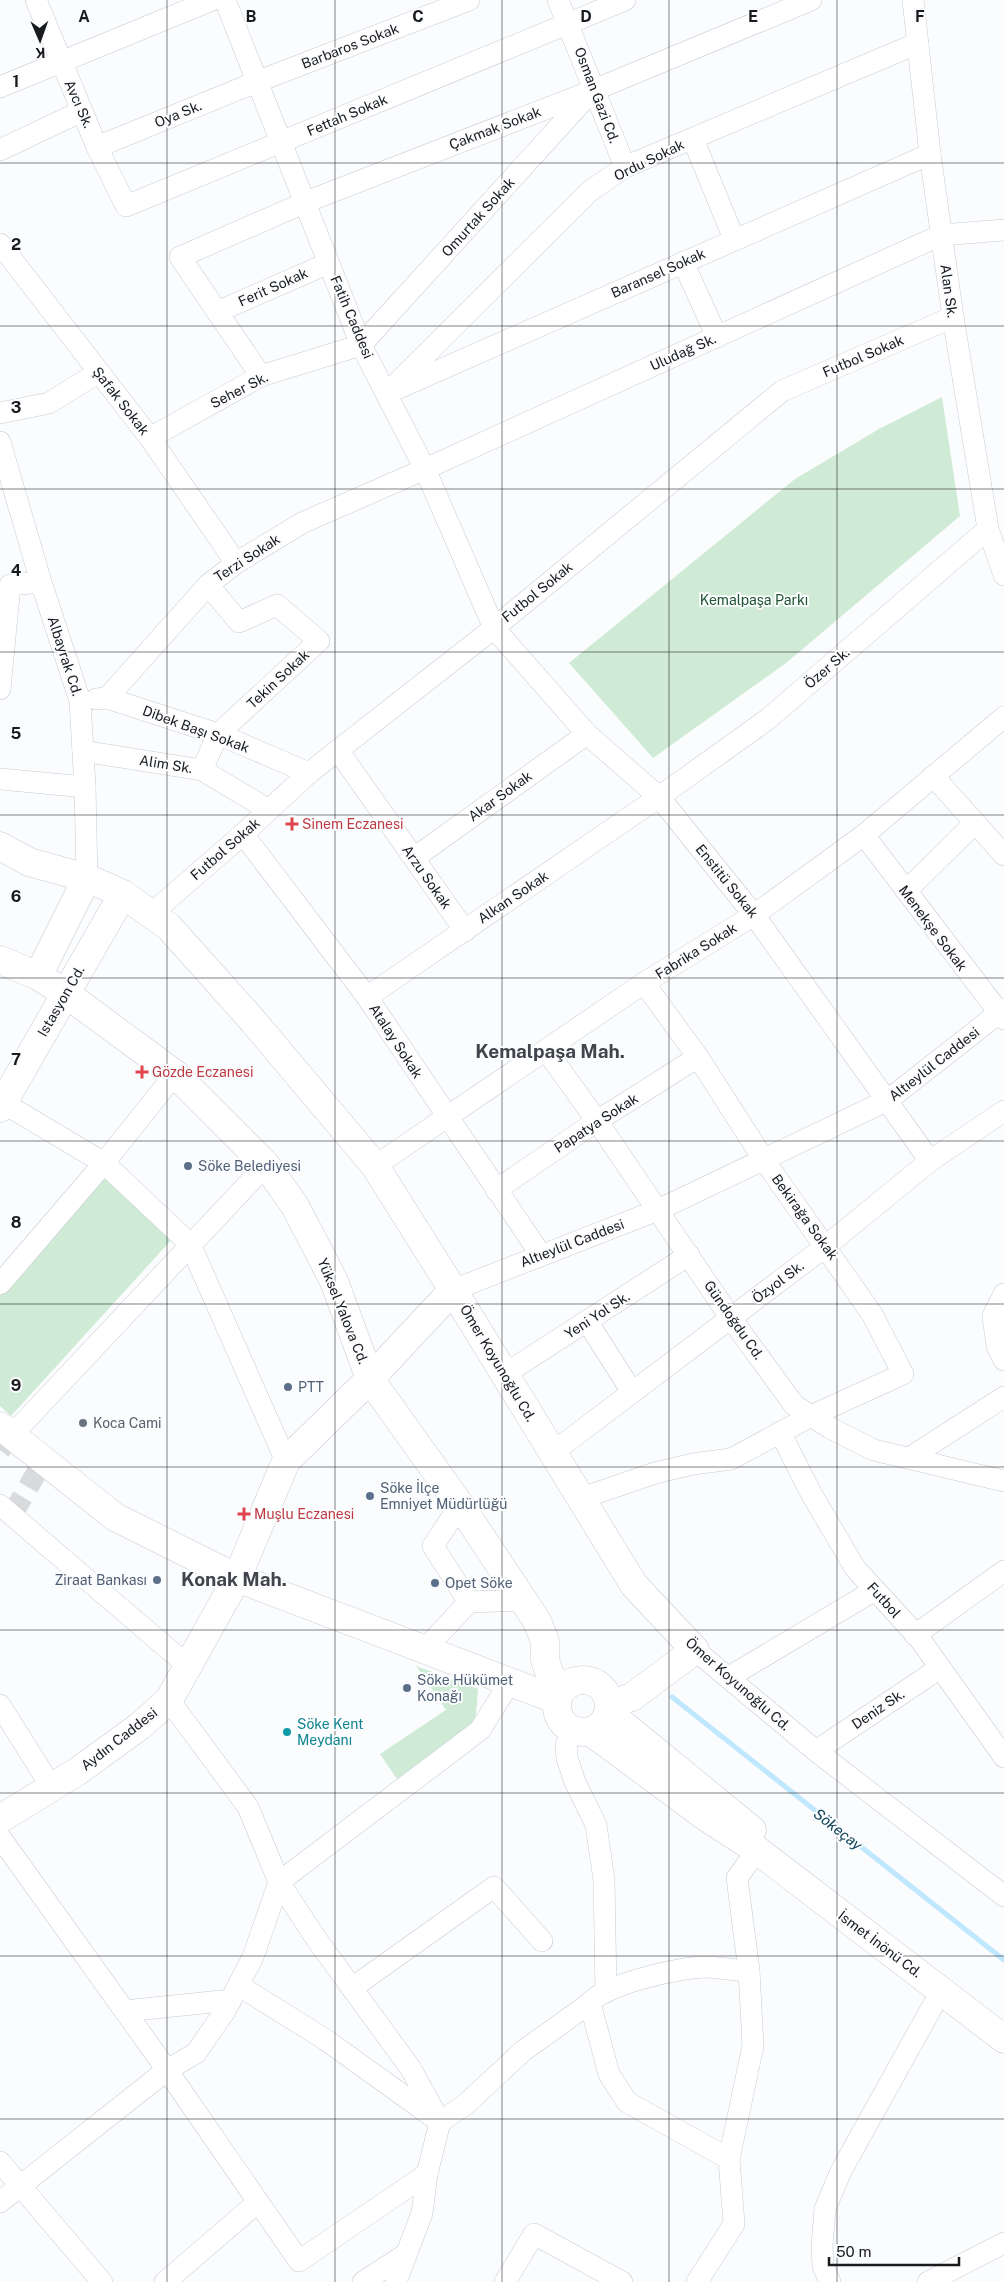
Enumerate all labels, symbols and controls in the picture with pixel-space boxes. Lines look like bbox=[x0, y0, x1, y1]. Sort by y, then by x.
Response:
text: A bbox=[78, 7, 90, 26]
text: B bbox=[246, 7, 257, 26]
text: C bbox=[412, 7, 424, 26]
text: D bbox=[580, 7, 592, 26]
text: E bbox=[748, 7, 758, 26]
text: F bbox=[915, 7, 925, 26]
north arrow bbox=[15, 15, 65, 65]
street label: Barbaros Sokak bbox=[299, 20, 401, 72]
text: K bbox=[35, 45, 46, 61]
street label: Osman Gazi Cd. bbox=[571, 45, 623, 145]
text: 1 bbox=[13, 72, 19, 91]
street label: Avcı Sk. bbox=[61, 78, 97, 130]
street label: Fettah Sokak bbox=[304, 91, 390, 139]
street label: Oya Sk. bbox=[152, 97, 204, 131]
street label: Çakmak Sokak bbox=[447, 103, 543, 153]
street label: Ordu Sokak bbox=[611, 136, 687, 184]
street label: Omurtak Sokak bbox=[438, 174, 518, 260]
text: 2 bbox=[11, 235, 21, 254]
street label: Baransel Sokak bbox=[608, 245, 708, 301]
street label: Alan Sk. bbox=[937, 263, 961, 319]
street label: Ferit Sokak bbox=[236, 265, 310, 309]
street label: Fatih Caddesi bbox=[327, 273, 377, 361]
street label: Uludağ Sk. bbox=[648, 330, 718, 374]
street label: Futbol Sokak bbox=[820, 332, 906, 380]
street label: Şafak Sokak bbox=[89, 364, 153, 438]
street label: Seher Sk. bbox=[207, 369, 271, 411]
text: 3 bbox=[11, 398, 21, 417]
street label: Terzi Sokak bbox=[211, 531, 283, 585]
street label: Futbol Sokak bbox=[498, 559, 576, 625]
text: 4 bbox=[11, 561, 22, 580]
park label: Kemalpaşa Parkı bbox=[700, 592, 808, 608]
street label: Albayrak Cd. bbox=[45, 614, 85, 698]
street label: Özer Sk. bbox=[800, 643, 853, 692]
street label: Tekin Sokak bbox=[244, 646, 312, 712]
street label: Dibek Başı Sokak bbox=[140, 702, 252, 756]
text: 5 bbox=[11, 724, 22, 743]
street label: Alim Sk. bbox=[138, 752, 194, 776]
street label: Akar Sokak bbox=[465, 767, 535, 824]
street label: Futbol Sokak bbox=[187, 815, 263, 883]
place label: Sinem Eczanesi bbox=[302, 816, 404, 832]
marker: Sinem Eczanesi bbox=[286, 818, 298, 830]
street label: Enstitü Sokak bbox=[693, 841, 762, 921]
street label: Arzu Sokak bbox=[399, 842, 455, 912]
street label: Alkan Sokak bbox=[475, 867, 551, 926]
street label: Menekşe Sokak bbox=[896, 882, 970, 974]
text: 6 bbox=[11, 887, 21, 906]
street label: Fabrika Sokak bbox=[652, 920, 740, 982]
street label: Istasyon Cd. bbox=[34, 963, 88, 1039]
street label: Atalay Sokak bbox=[366, 1001, 426, 1081]
street label: Altıeylül Caddesi bbox=[886, 1024, 982, 1104]
district label: Kemalpaşa Mah. bbox=[475, 1040, 625, 1062]
text: 7 bbox=[11, 1050, 21, 1069]
place label: Gözde Eczanesi bbox=[152, 1064, 253, 1080]
marker: Gözde Eczanesi bbox=[136, 1066, 148, 1078]
street label: Papatya Sokak bbox=[551, 1090, 641, 1156]
place label: Söke Belediyesi bbox=[198, 1158, 301, 1174]
marker: Söke Belediyesi bbox=[182, 1160, 194, 1172]
street label: Bekirağa Sokak bbox=[769, 1171, 842, 1263]
text: 8 bbox=[11, 1213, 22, 1232]
street label: Altıeylül Caddesi bbox=[518, 1216, 626, 1270]
street label: Yüksel Yalova Cd. bbox=[314, 1256, 372, 1366]
street label: Özyol Sk. bbox=[748, 1256, 807, 1307]
street label: Gündoğdu Cd. bbox=[701, 1278, 767, 1362]
street label: Yeni Yol Sk. bbox=[562, 1288, 632, 1342]
street label: Ömer Koyunoğlu Cd. bbox=[457, 1301, 541, 1424]
text: 9 bbox=[11, 1376, 21, 1395]
place label: PTT bbox=[298, 1379, 324, 1395]
marker: PTT bbox=[282, 1381, 294, 1393]
place label: Koca Cami bbox=[93, 1415, 162, 1431]
marker: Koca Cami bbox=[77, 1417, 89, 1429]
place label: Söke İlçe Emniyet Müdürlüğü bbox=[380, 1478, 507, 1512]
marker: Söke İlçe Emniyet Müdürlüğü bbox=[364, 1490, 376, 1502]
place label: Muşlu Eczanesi bbox=[254, 1506, 354, 1522]
marker: Muşlu Eczanesi bbox=[238, 1508, 250, 1520]
district label: Konak Mah. bbox=[181, 1568, 287, 1590]
place label: Ziraat Bankası bbox=[55, 1572, 147, 1588]
marker: Ziraat Bankası bbox=[151, 1574, 163, 1586]
place label: Opet Söke bbox=[445, 1575, 513, 1591]
marker: Opet Söke bbox=[429, 1577, 441, 1589]
street label: Futbol bbox=[864, 1579, 904, 1621]
street label: Ömer Koyunoğlu Cd. bbox=[683, 1633, 795, 1734]
place label: Söke Hükümet Konağı bbox=[417, 1672, 513, 1704]
marker: Söke Hükümet Konağı bbox=[401, 1682, 413, 1694]
street label: Deniz Sk. bbox=[849, 1686, 907, 1732]
street label: Aydın Caddesi bbox=[78, 1704, 160, 1774]
place label: Söke Kent Meydanı bbox=[297, 1716, 363, 1748]
marker: Söke Kent Meydanı bbox=[281, 1726, 293, 1738]
water label: Sökeçay bbox=[810, 1805, 866, 1853]
street label: İsmet İnönü Cd. bbox=[835, 1906, 926, 1981]
scale bar bbox=[829, 2234, 959, 2266]
text: 50 m bbox=[836, 2243, 871, 2260]

